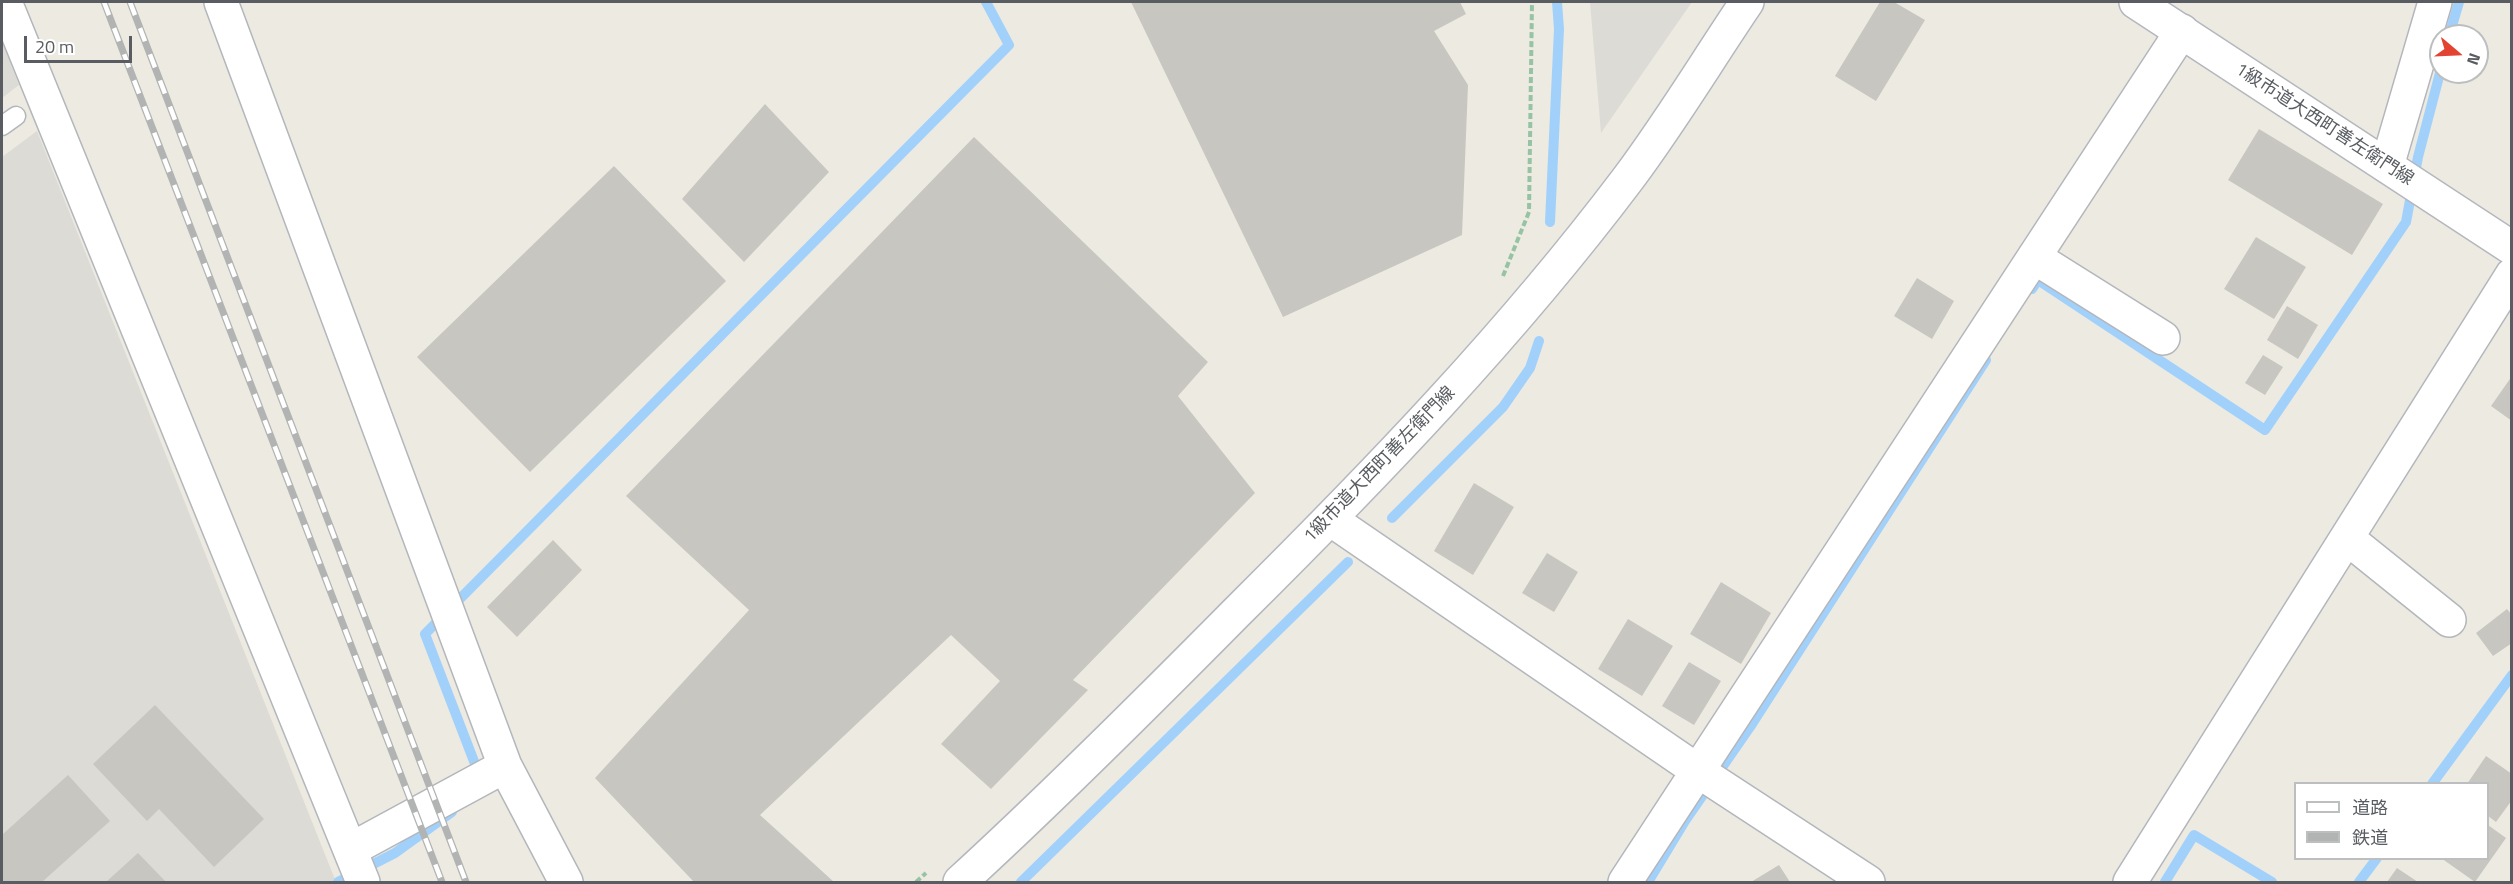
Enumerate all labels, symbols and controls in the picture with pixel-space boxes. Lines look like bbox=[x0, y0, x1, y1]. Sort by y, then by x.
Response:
scale bar bbox=[27, 24, 135, 62]
north arrow bbox=[2429, 24, 2489, 84]
text: 20 m bbox=[35, 33, 74, 60]
text: N bbox=[2461, 50, 2487, 68]
street label: 1級市道大西町善左衛門線 bbox=[2231, 59, 2417, 191]
street label: 1級市道大西町善左衛門線 bbox=[1300, 383, 1460, 547]
legend bbox=[2294, 782, 2489, 860]
text: 道路 bbox=[2352, 794, 2388, 821]
text: 鉄道 bbox=[2352, 824, 2388, 851]

